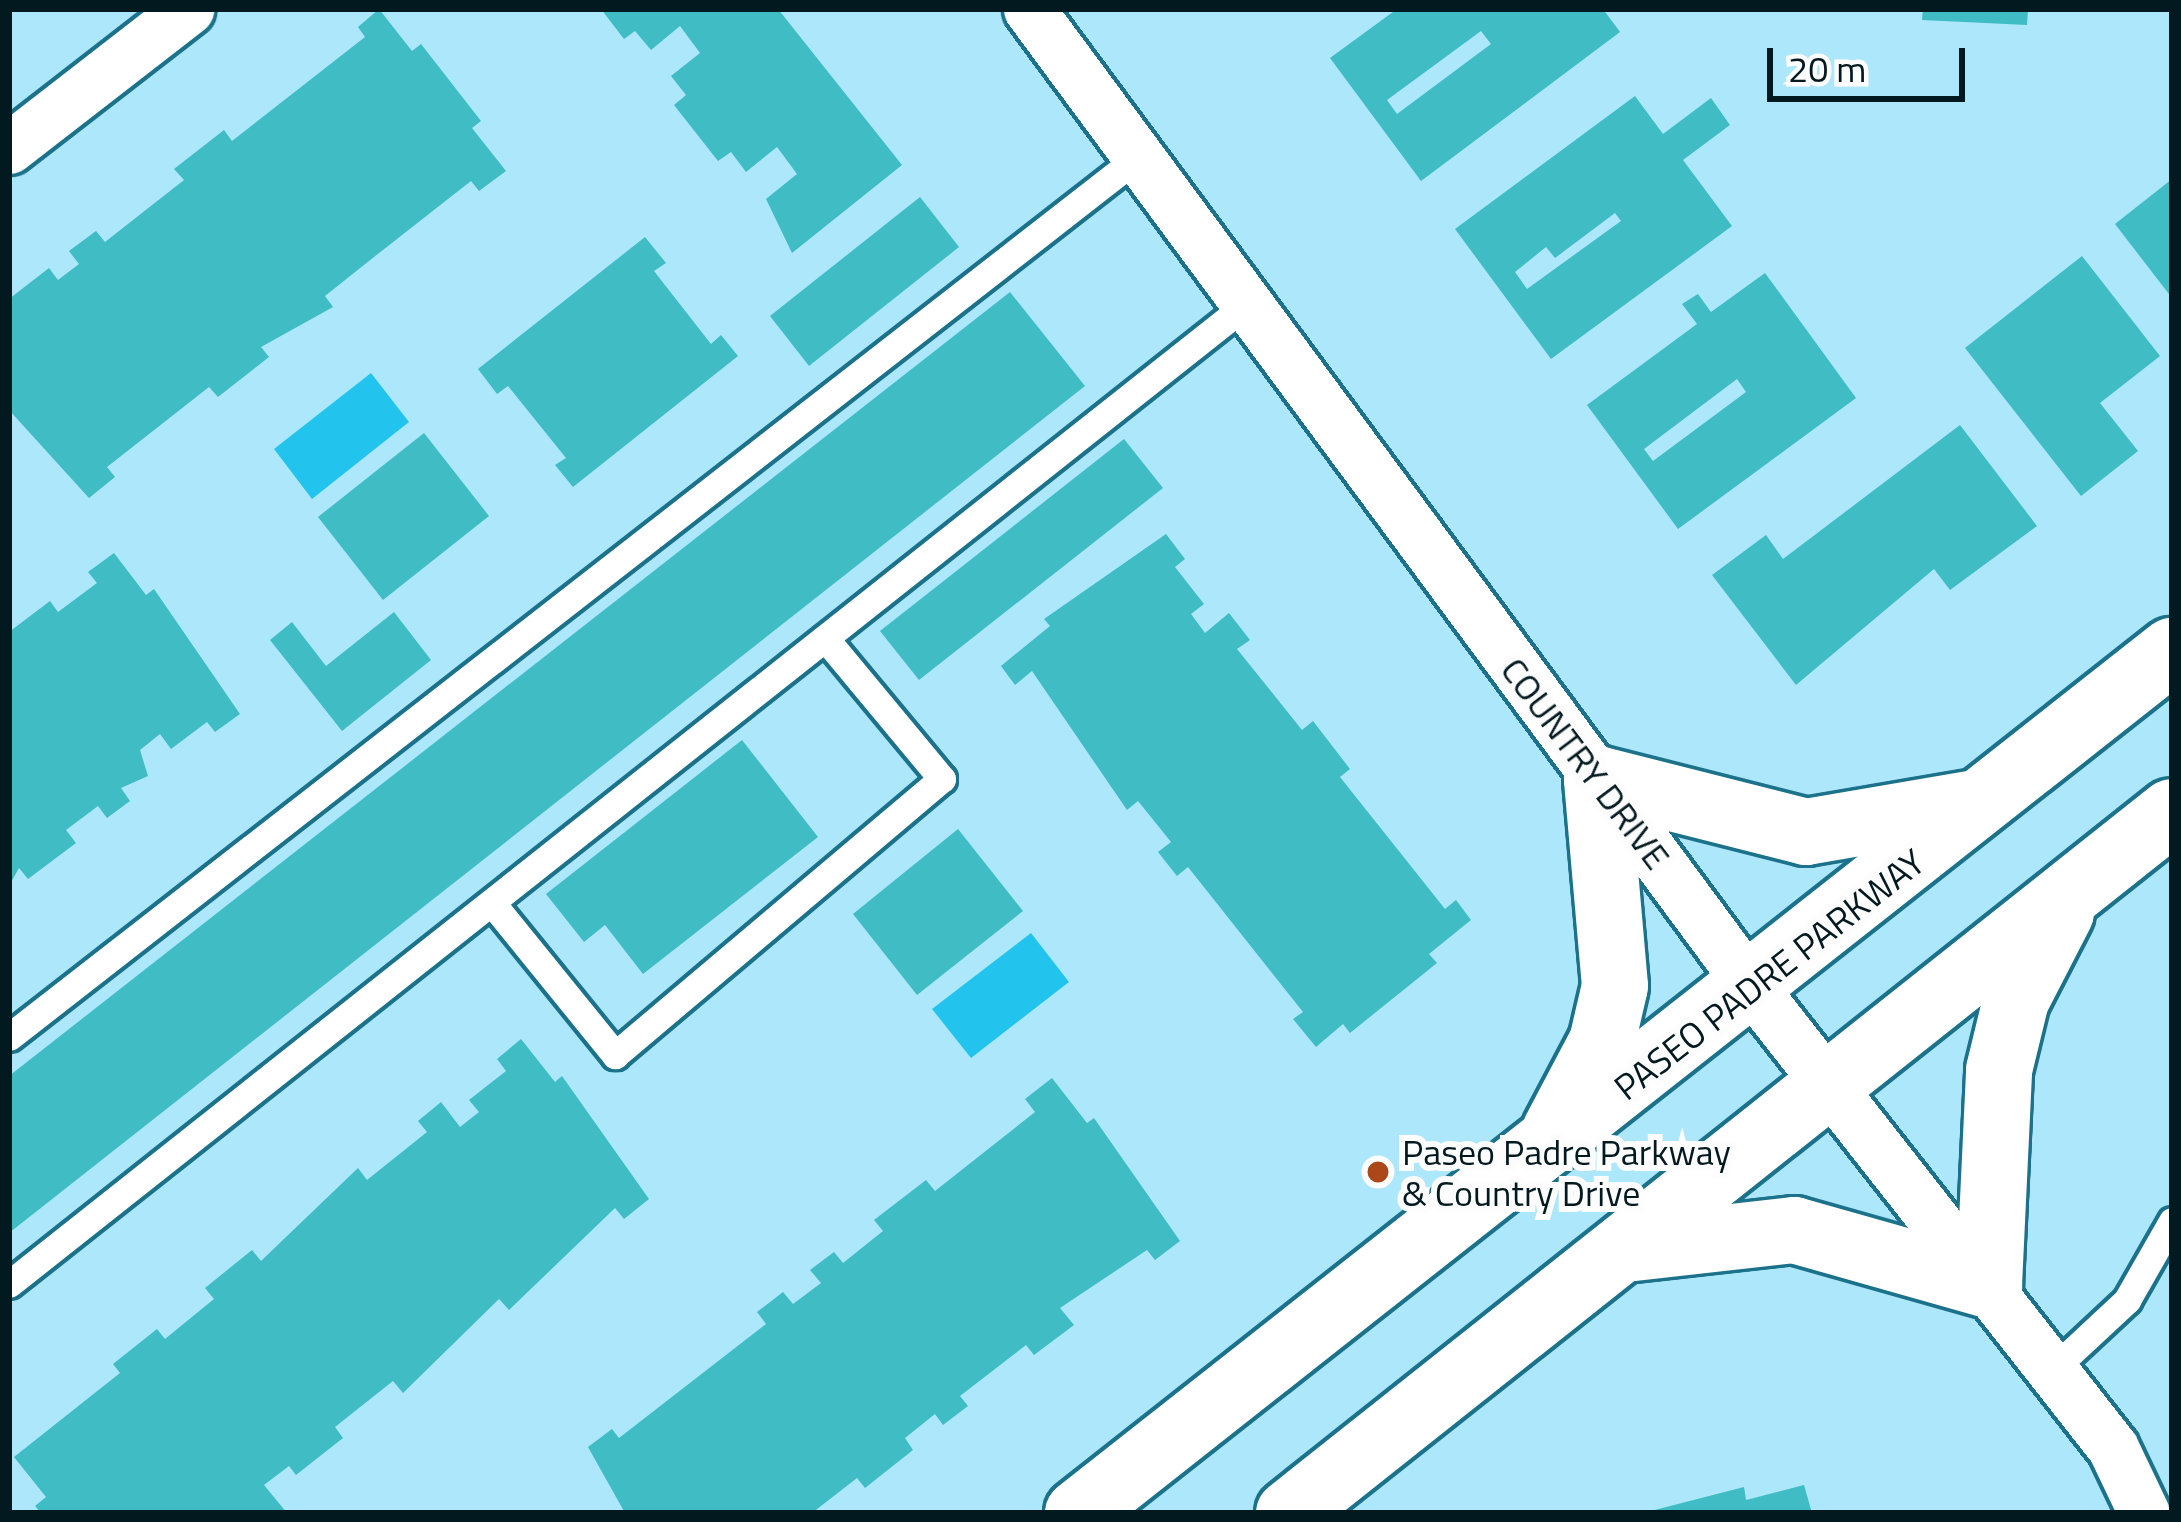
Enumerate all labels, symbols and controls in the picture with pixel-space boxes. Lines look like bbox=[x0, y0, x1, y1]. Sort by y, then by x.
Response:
scale bar bbox=[1773, 24, 1971, 98]
text: 20 m bbox=[1788, 41, 1866, 96]
street label: COUNTRY DRIVE bbox=[1493, 649, 1679, 877]
street label: PASEO PADRE PARKWAY bbox=[1605, 839, 1933, 1109]
place label: Paseo Padre Parkway & Country Drive bbox=[1402, 1129, 1731, 1214]
marker: Paseo Padre Parkway & Country Drive bbox=[1365, 1159, 1391, 1185]

